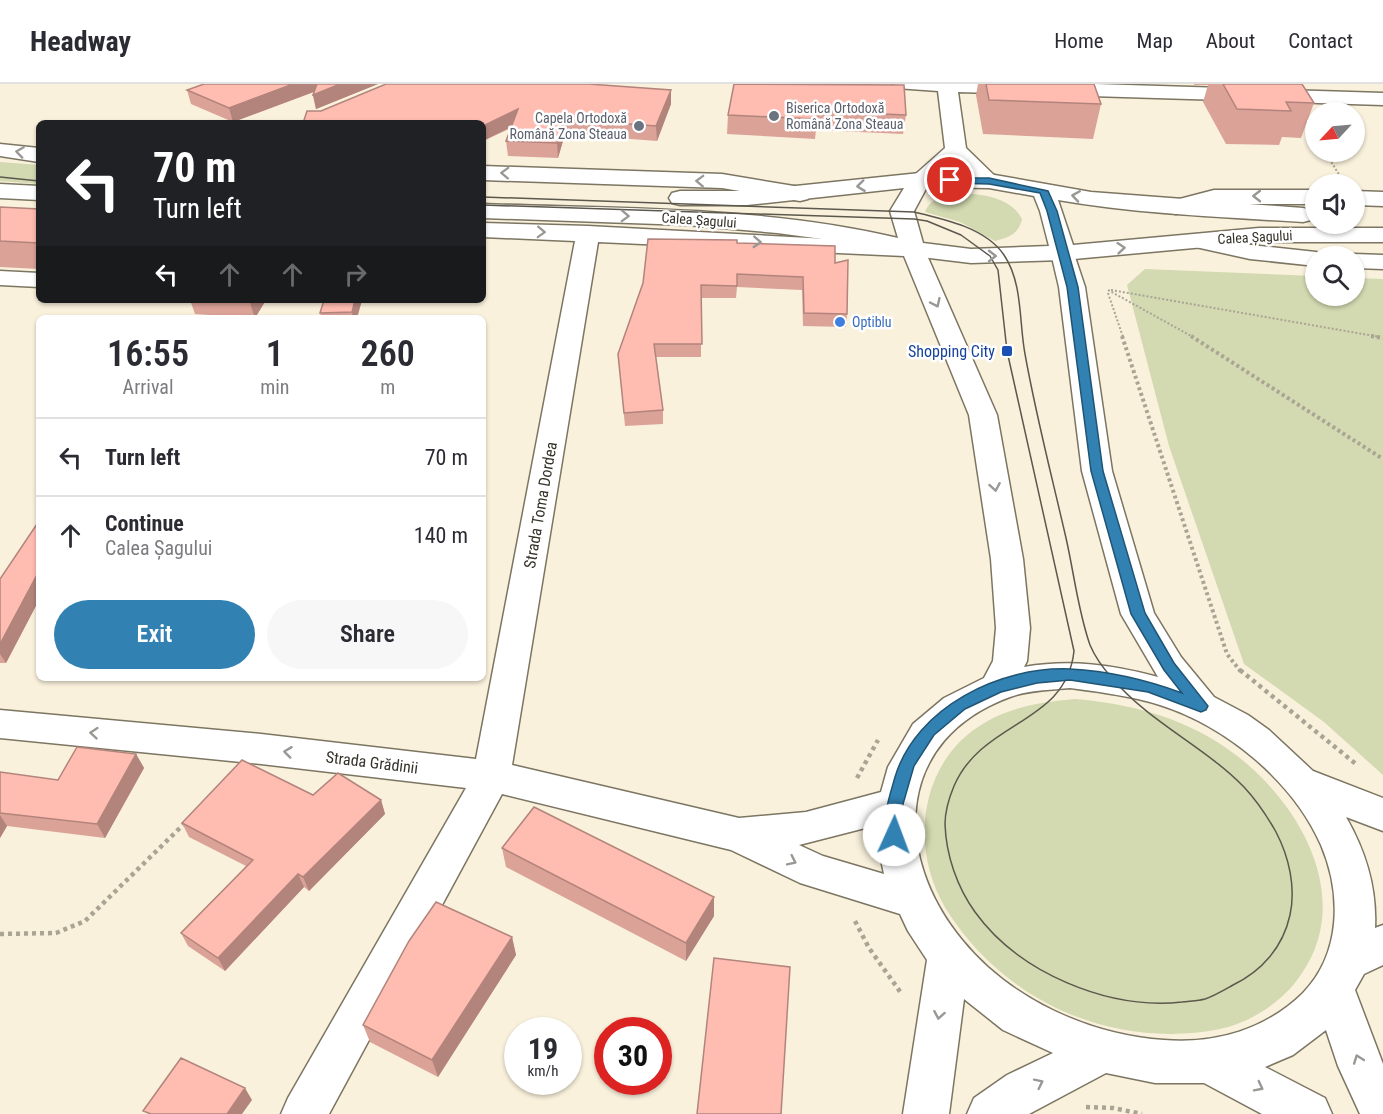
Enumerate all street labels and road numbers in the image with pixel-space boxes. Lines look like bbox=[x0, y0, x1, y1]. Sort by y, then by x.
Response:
street label: Calea Șagului bbox=[661, 209, 737, 232]
street label: Calea Șagului bbox=[1217, 227, 1293, 248]
street label: Strada Toma Dordea bbox=[520, 440, 561, 570]
street label: Strada Grădinii bbox=[325, 747, 419, 778]

